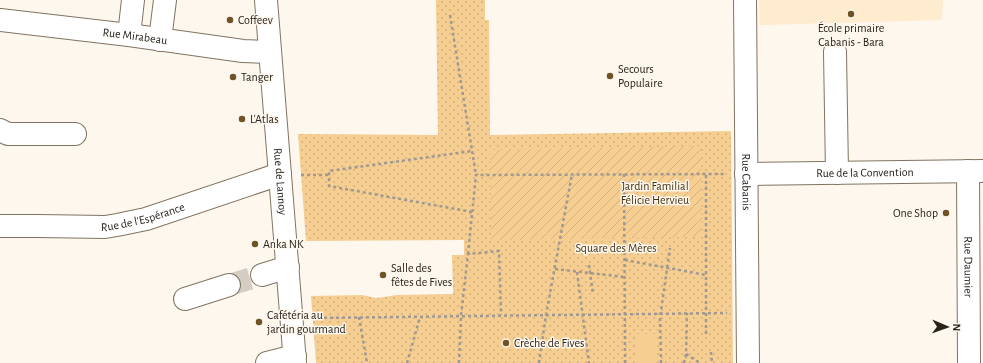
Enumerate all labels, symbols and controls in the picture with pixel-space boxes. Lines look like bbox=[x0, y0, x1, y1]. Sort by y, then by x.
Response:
marker: École primaire Cabanis - Bara bbox=[846, 9, 856, 19]
place label: Coffeev bbox=[238, 14, 273, 26]
marker: Coffeev bbox=[225, 15, 235, 25]
place label: École primaire Cabanis - Bara bbox=[818, 21, 884, 48]
street label: Rue Mirabeau bbox=[102, 26, 168, 46]
place label: Secours Populaire bbox=[618, 63, 663, 89]
place label: Tanger bbox=[241, 71, 273, 83]
marker: Secours Populaire bbox=[605, 71, 615, 81]
marker: Tanger bbox=[228, 72, 238, 82]
place label: L'Atlas bbox=[250, 113, 279, 125]
marker: L'Atlas bbox=[237, 114, 247, 124]
street label: Rue de Lannoy bbox=[272, 147, 289, 216]
street label: Rue Cabanis bbox=[740, 153, 753, 211]
street label: Rue de la Convention bbox=[816, 166, 914, 179]
park label: Jardin Familial Félicie Hervieu bbox=[621, 180, 689, 206]
street label: Rue de l'Espérance bbox=[101, 200, 186, 233]
place label: One Shop bbox=[893, 207, 938, 219]
marker: One Shop bbox=[941, 208, 951, 218]
street label: Rue Daumier bbox=[962, 236, 975, 298]
place label: Anka NK bbox=[263, 238, 304, 250]
marker: Anka NK bbox=[250, 239, 260, 249]
park label: Square des Mères bbox=[575, 242, 657, 254]
place label: Salle des fêtes de Fives bbox=[391, 262, 452, 288]
marker: Salle des fêtes de Fives bbox=[378, 270, 388, 280]
north arrow bbox=[927, 307, 967, 347]
place label: Cafétéria au jardin gourmand bbox=[267, 309, 346, 336]
marker: Cafétéria au jardin gourmand bbox=[254, 317, 264, 327]
text: N bbox=[951, 323, 962, 331]
place label: Crèche de Fives bbox=[514, 337, 584, 349]
marker: Crèche de Fives bbox=[501, 338, 511, 348]

